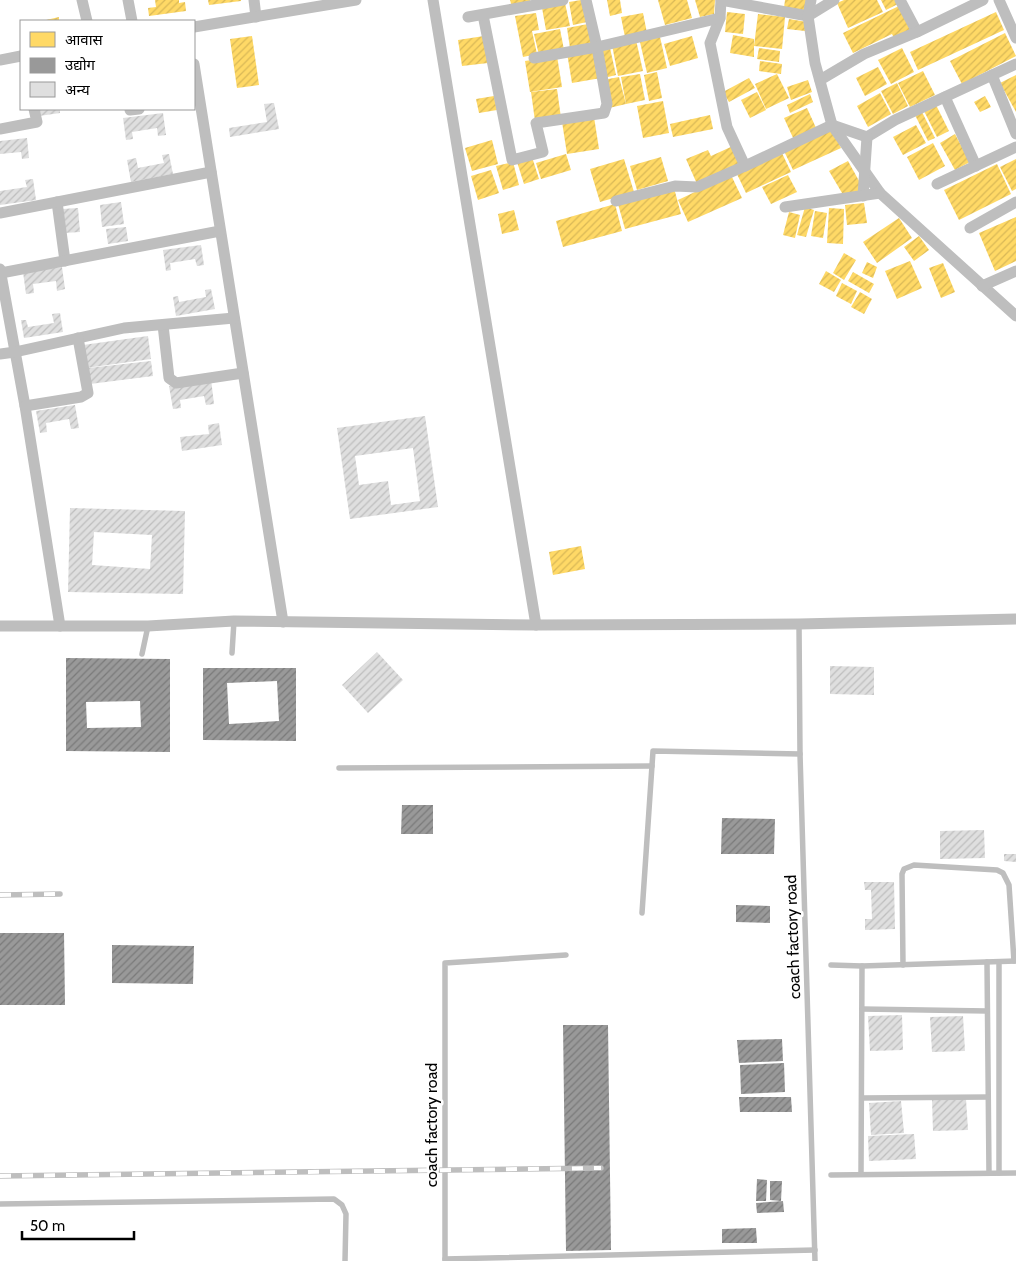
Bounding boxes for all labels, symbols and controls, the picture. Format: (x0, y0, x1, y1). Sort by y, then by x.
legend (20, 20, 195, 110)
text: आवास (65, 31, 104, 49)
text: उद्योग (65, 56, 96, 74)
text: अन्य (65, 81, 90, 99)
street label: coach factory road (781, 874, 804, 999)
street label: coach factory road (422, 1063, 441, 1187)
scale bar (22, 1208, 135, 1240)
text: 50 m (30, 1217, 65, 1235)

